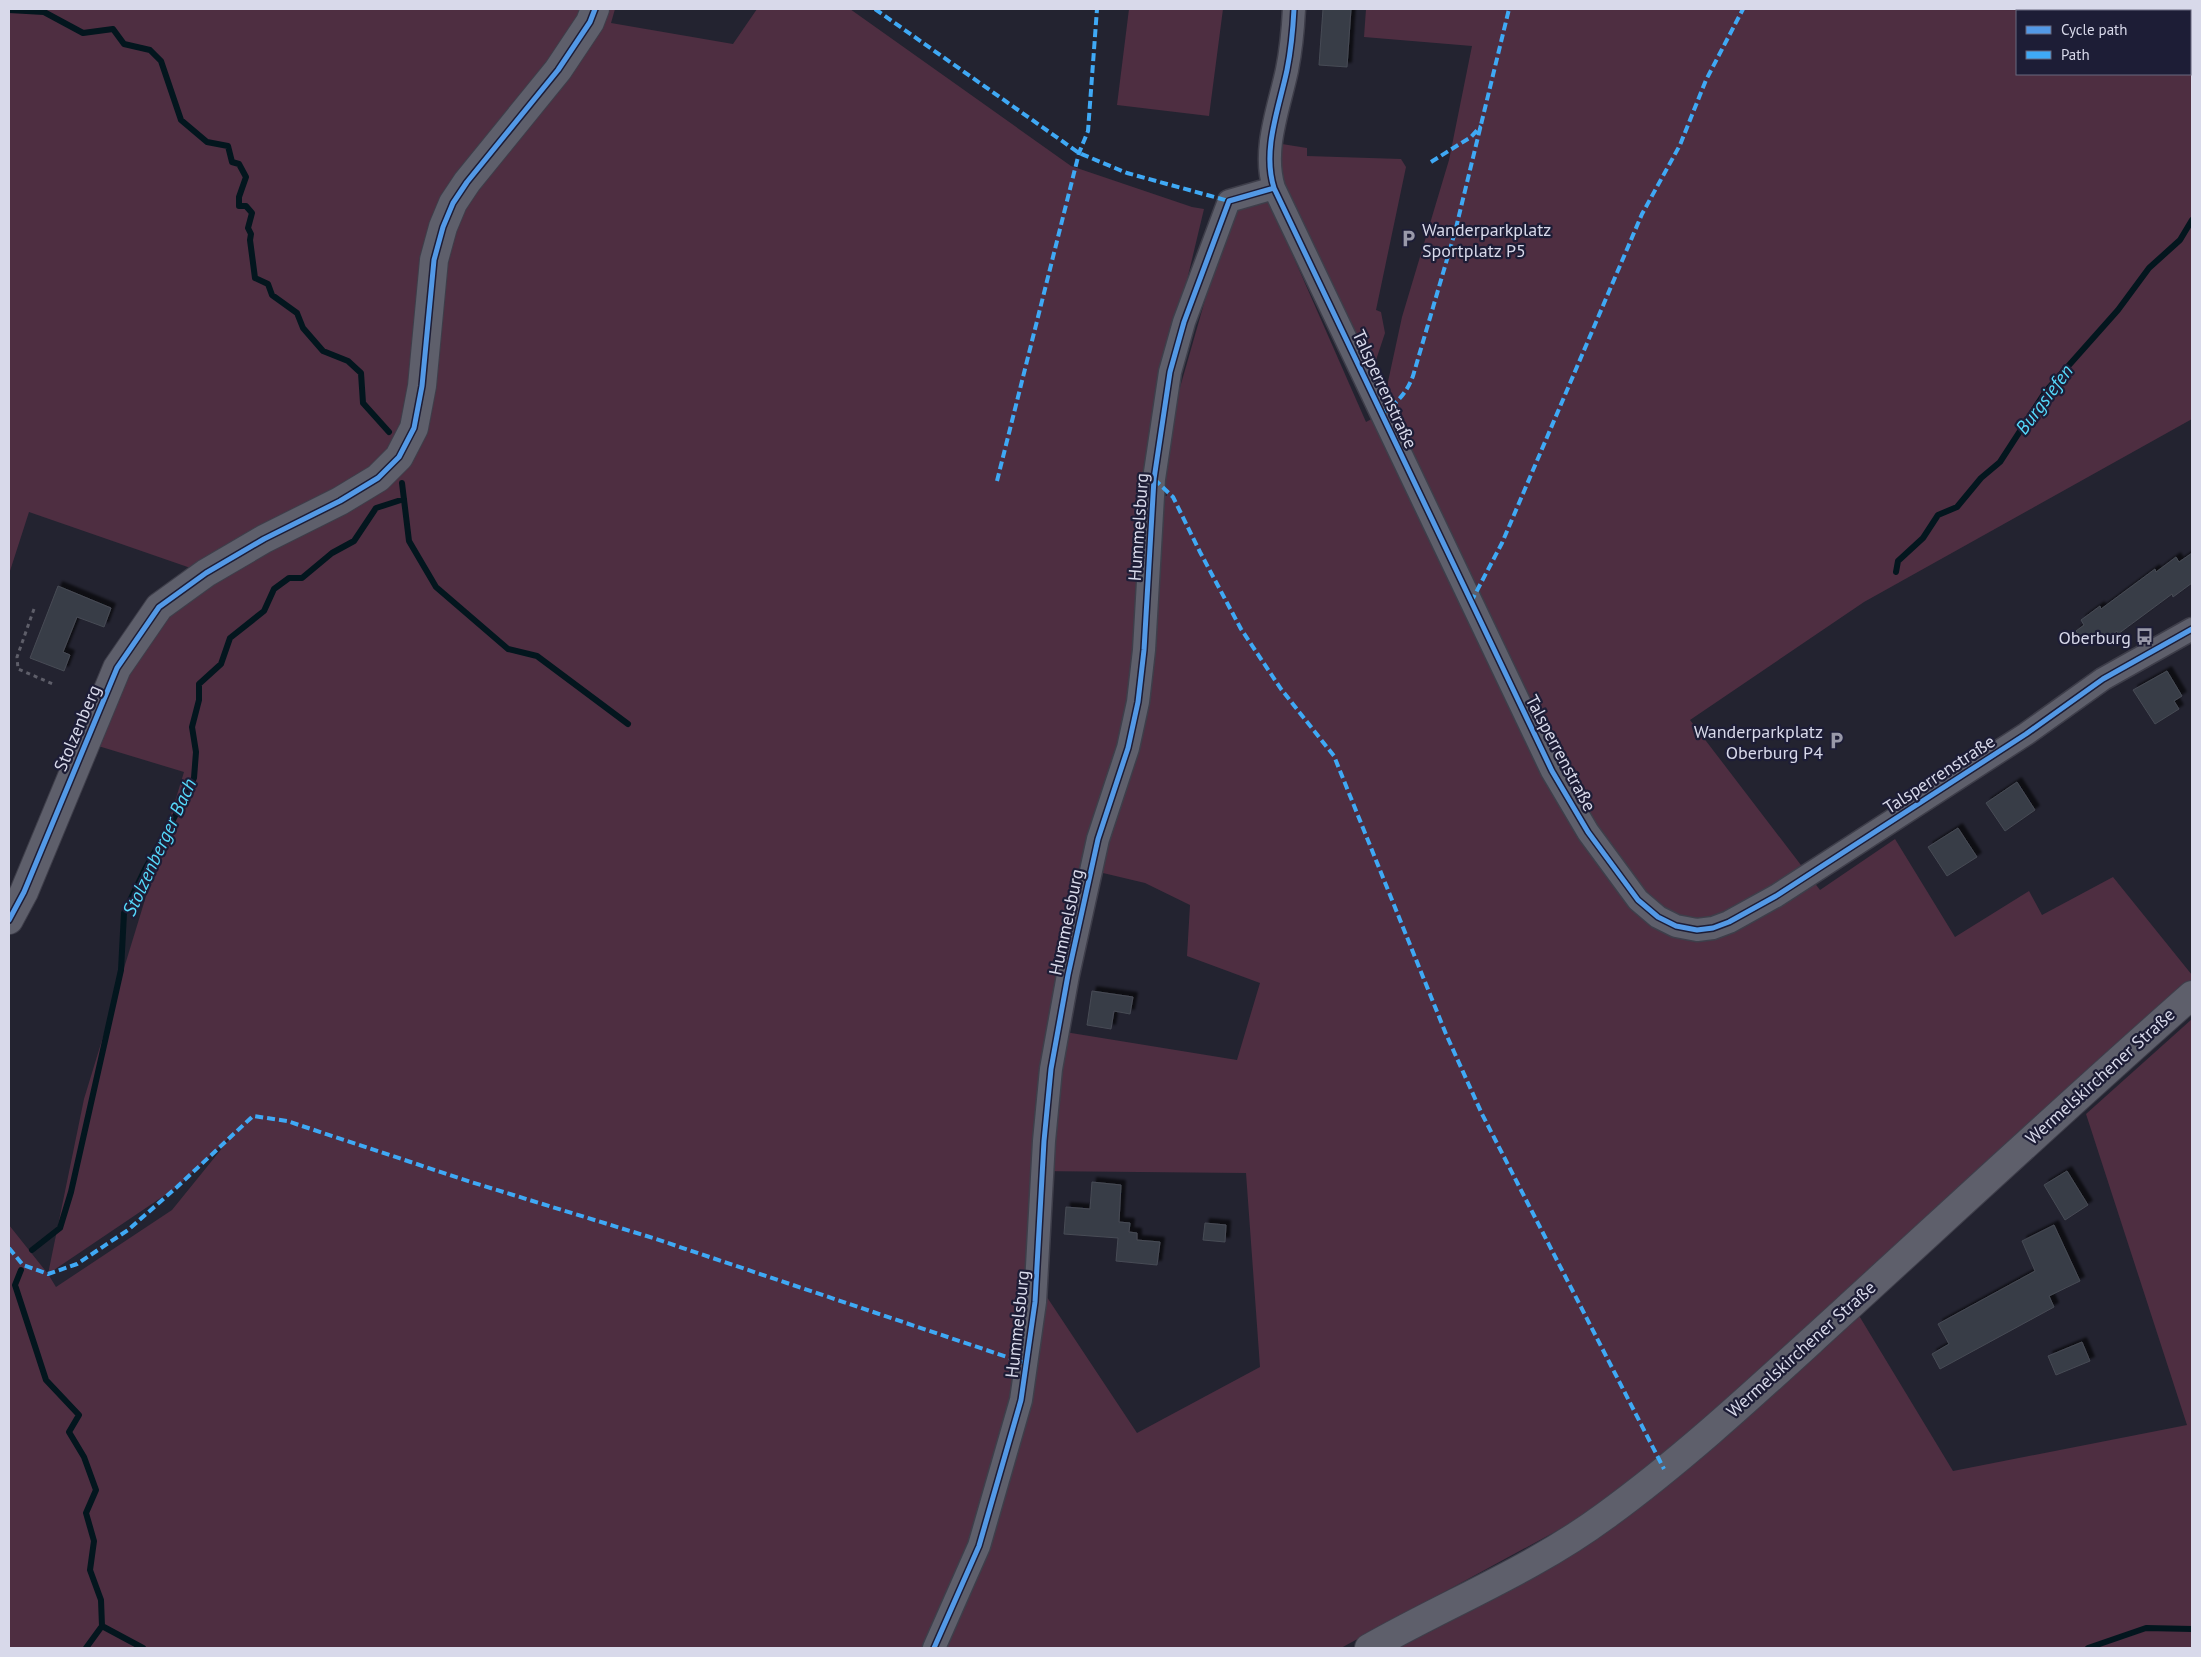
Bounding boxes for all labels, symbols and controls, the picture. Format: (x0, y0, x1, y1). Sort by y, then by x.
legend (2016, 10, 2191, 75)
text: Cycle path (2061, 20, 2127, 39)
text: Path (2061, 45, 2090, 64)
place label: Wanderparkplatz Sportplatz P5 (1422, 218, 1551, 262)
parking icon: Wanderparkplatz Sportplatz P5 (1398, 229, 1418, 249)
street label: Talsperrenstraße (1347, 326, 1423, 452)
water label: Burgsiefen (2010, 359, 2078, 439)
street label: Hummelsburg (1123, 472, 1153, 582)
place label: Oberburg (2058, 626, 2131, 649)
bus stop icon: Oberburg (2135, 627, 2155, 647)
street label: Stolzenberg (48, 681, 106, 775)
street label: Talsperrenstraße (1521, 691, 1601, 815)
place label: Wanderparkplatz Oberburg P4 (1694, 720, 1823, 764)
street label: Talsperrenstraße (1879, 729, 1999, 819)
parking icon: Wanderparkplatz Oberburg P4 (1827, 731, 1847, 751)
water label: Stolzenberger Bach (117, 774, 201, 920)
street label: Hummelsburg (1044, 867, 1088, 977)
street label: Wermelskirchener Straße (2021, 1003, 2179, 1149)
street label: Hummelsburg (1000, 1269, 1034, 1379)
street label: Wermelskirchener Straße (1722, 1276, 1880, 1422)

